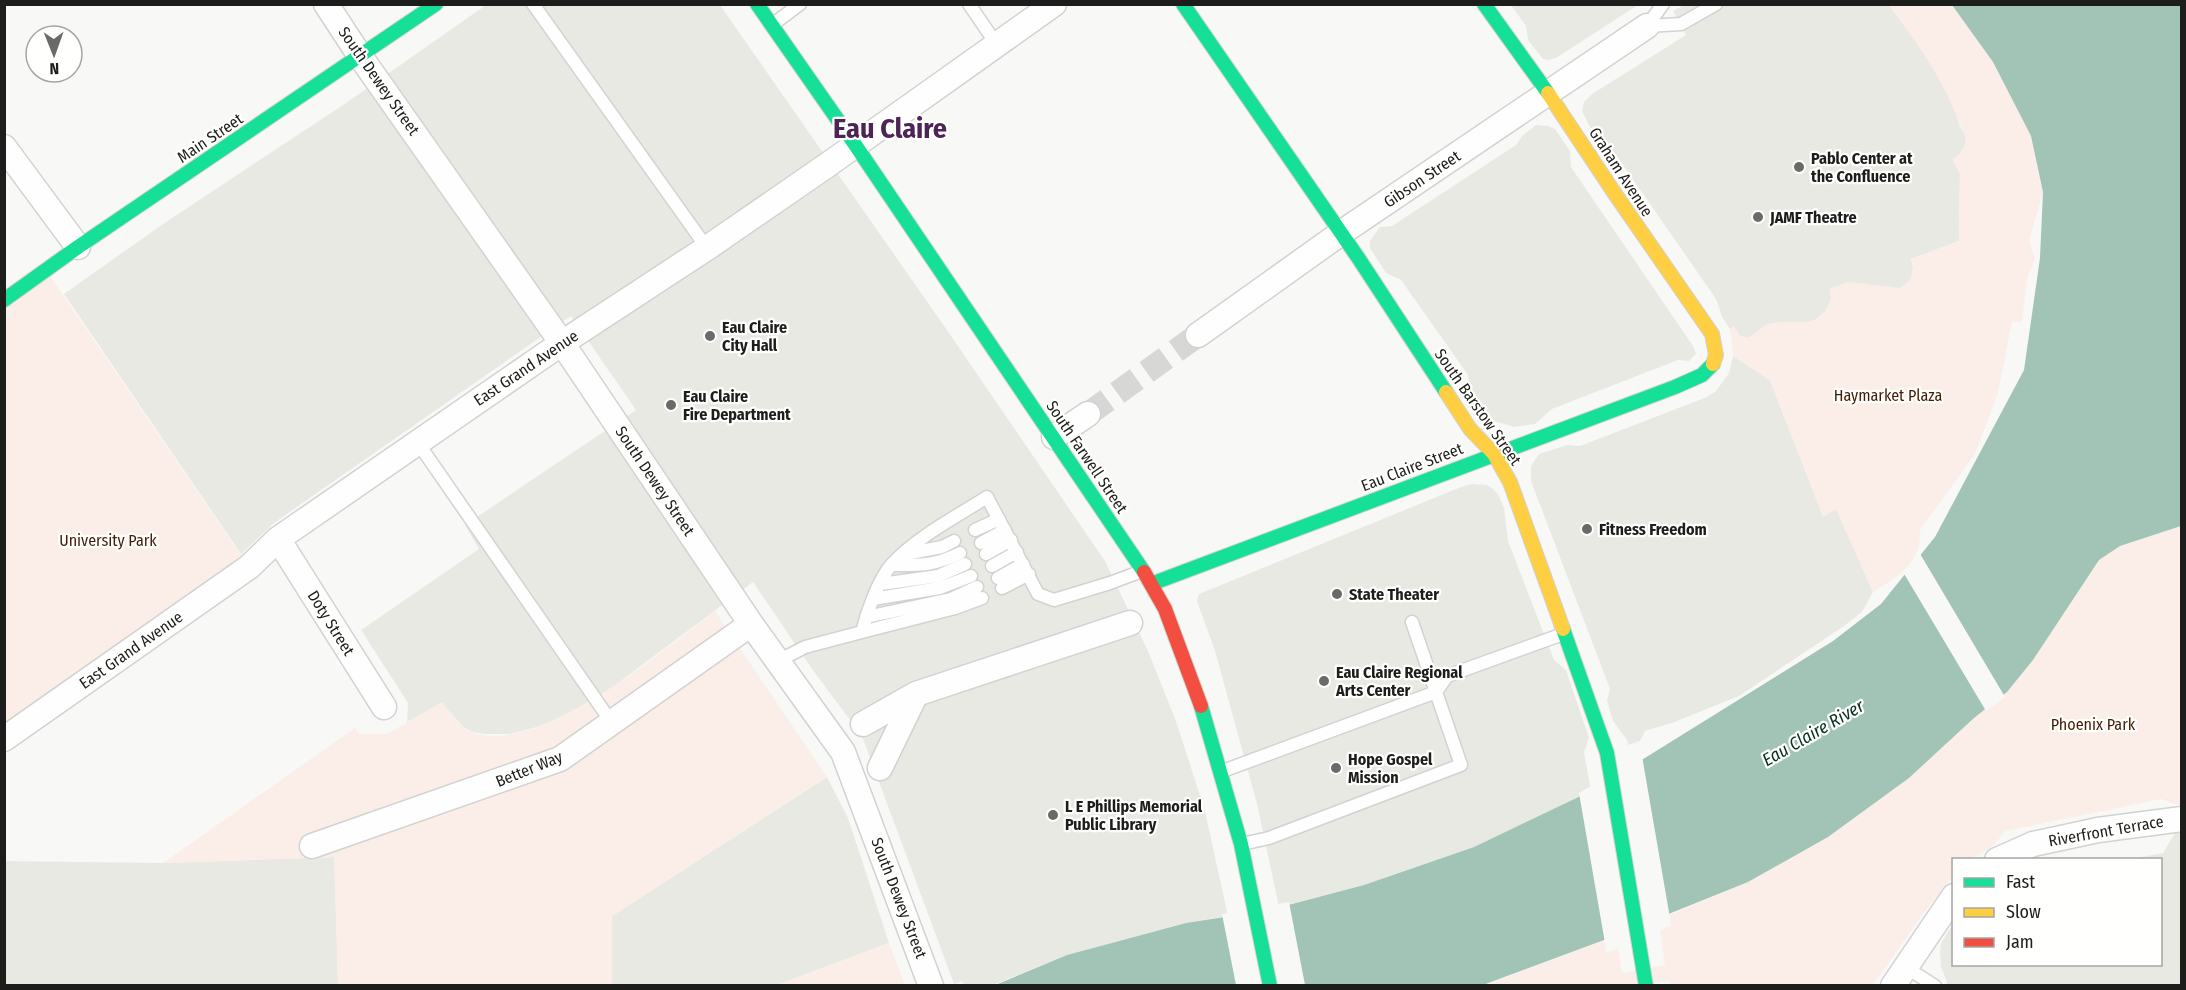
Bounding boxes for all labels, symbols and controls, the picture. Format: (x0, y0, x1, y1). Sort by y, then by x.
street label: South Dewey Street (335, 23, 424, 139)
north arrow (24, 24, 84, 84)
text: N (49, 59, 59, 78)
street label: Main Street (174, 109, 247, 167)
district label: Eau Claire (833, 112, 947, 145)
street label: Graham Avenue (1585, 124, 1657, 220)
street label: Gibson Street (1380, 146, 1465, 212)
place label: Pablo Center at the Confluence (1811, 149, 1913, 186)
marker: Pablo Center at the Confluence (1792, 160, 1806, 174)
place label: JAMF Theatre (1769, 208, 1857, 227)
marker: JAMF Theatre (1751, 210, 1765, 224)
place label: Eau Claire City Hall (722, 318, 787, 355)
street label: East Grand Avenue (470, 326, 582, 410)
marker: Eau Claire City Hall (703, 329, 717, 343)
street label: South Barstow Street (1431, 345, 1526, 470)
park label: Haymarket Plaza (1834, 386, 1942, 405)
place label: Eau Claire Fire Department (683, 387, 791, 424)
street label: South Farwell Street (1042, 397, 1132, 517)
marker: Eau Claire Fire Department (664, 398, 678, 412)
street label: South Dewey Street (611, 423, 699, 540)
street label: Eau Claire Street (1358, 439, 1466, 495)
place label: Fitness Freedom (1599, 520, 1707, 539)
marker: Fitness Freedom (1580, 522, 1594, 536)
park label: University Park (59, 531, 157, 550)
place label: State Theater (1349, 585, 1439, 604)
street label: Doty Street (304, 587, 359, 660)
marker: State Theater (1330, 587, 1344, 601)
street label: East Grand Avenue (76, 607, 186, 693)
place label: Eau Claire Regional Arts Center (1335, 663, 1463, 700)
marker: Eau Claire Regional Arts Center (1317, 674, 1331, 688)
water label: Eau Claire River (1758, 695, 1868, 771)
park label: Phoenix Park (2051, 715, 2136, 734)
street label: Better Way (493, 747, 566, 791)
place label: Hope Gospel Mission (1348, 750, 1433, 787)
marker: Hope Gospel Mission (1329, 761, 1343, 775)
place label: L E Phillips Memorial Public Library (1065, 797, 1203, 834)
marker: L E Phillips Memorial Public Library (1046, 808, 1060, 822)
street label: Riverfront Terrace (2047, 812, 2165, 850)
street label: South Dewey Street (867, 835, 931, 962)
legend (1952, 858, 2162, 966)
text: Fast (2006, 871, 2035, 893)
text: Slow (2006, 901, 2041, 923)
text: Jam (2006, 931, 2034, 953)

